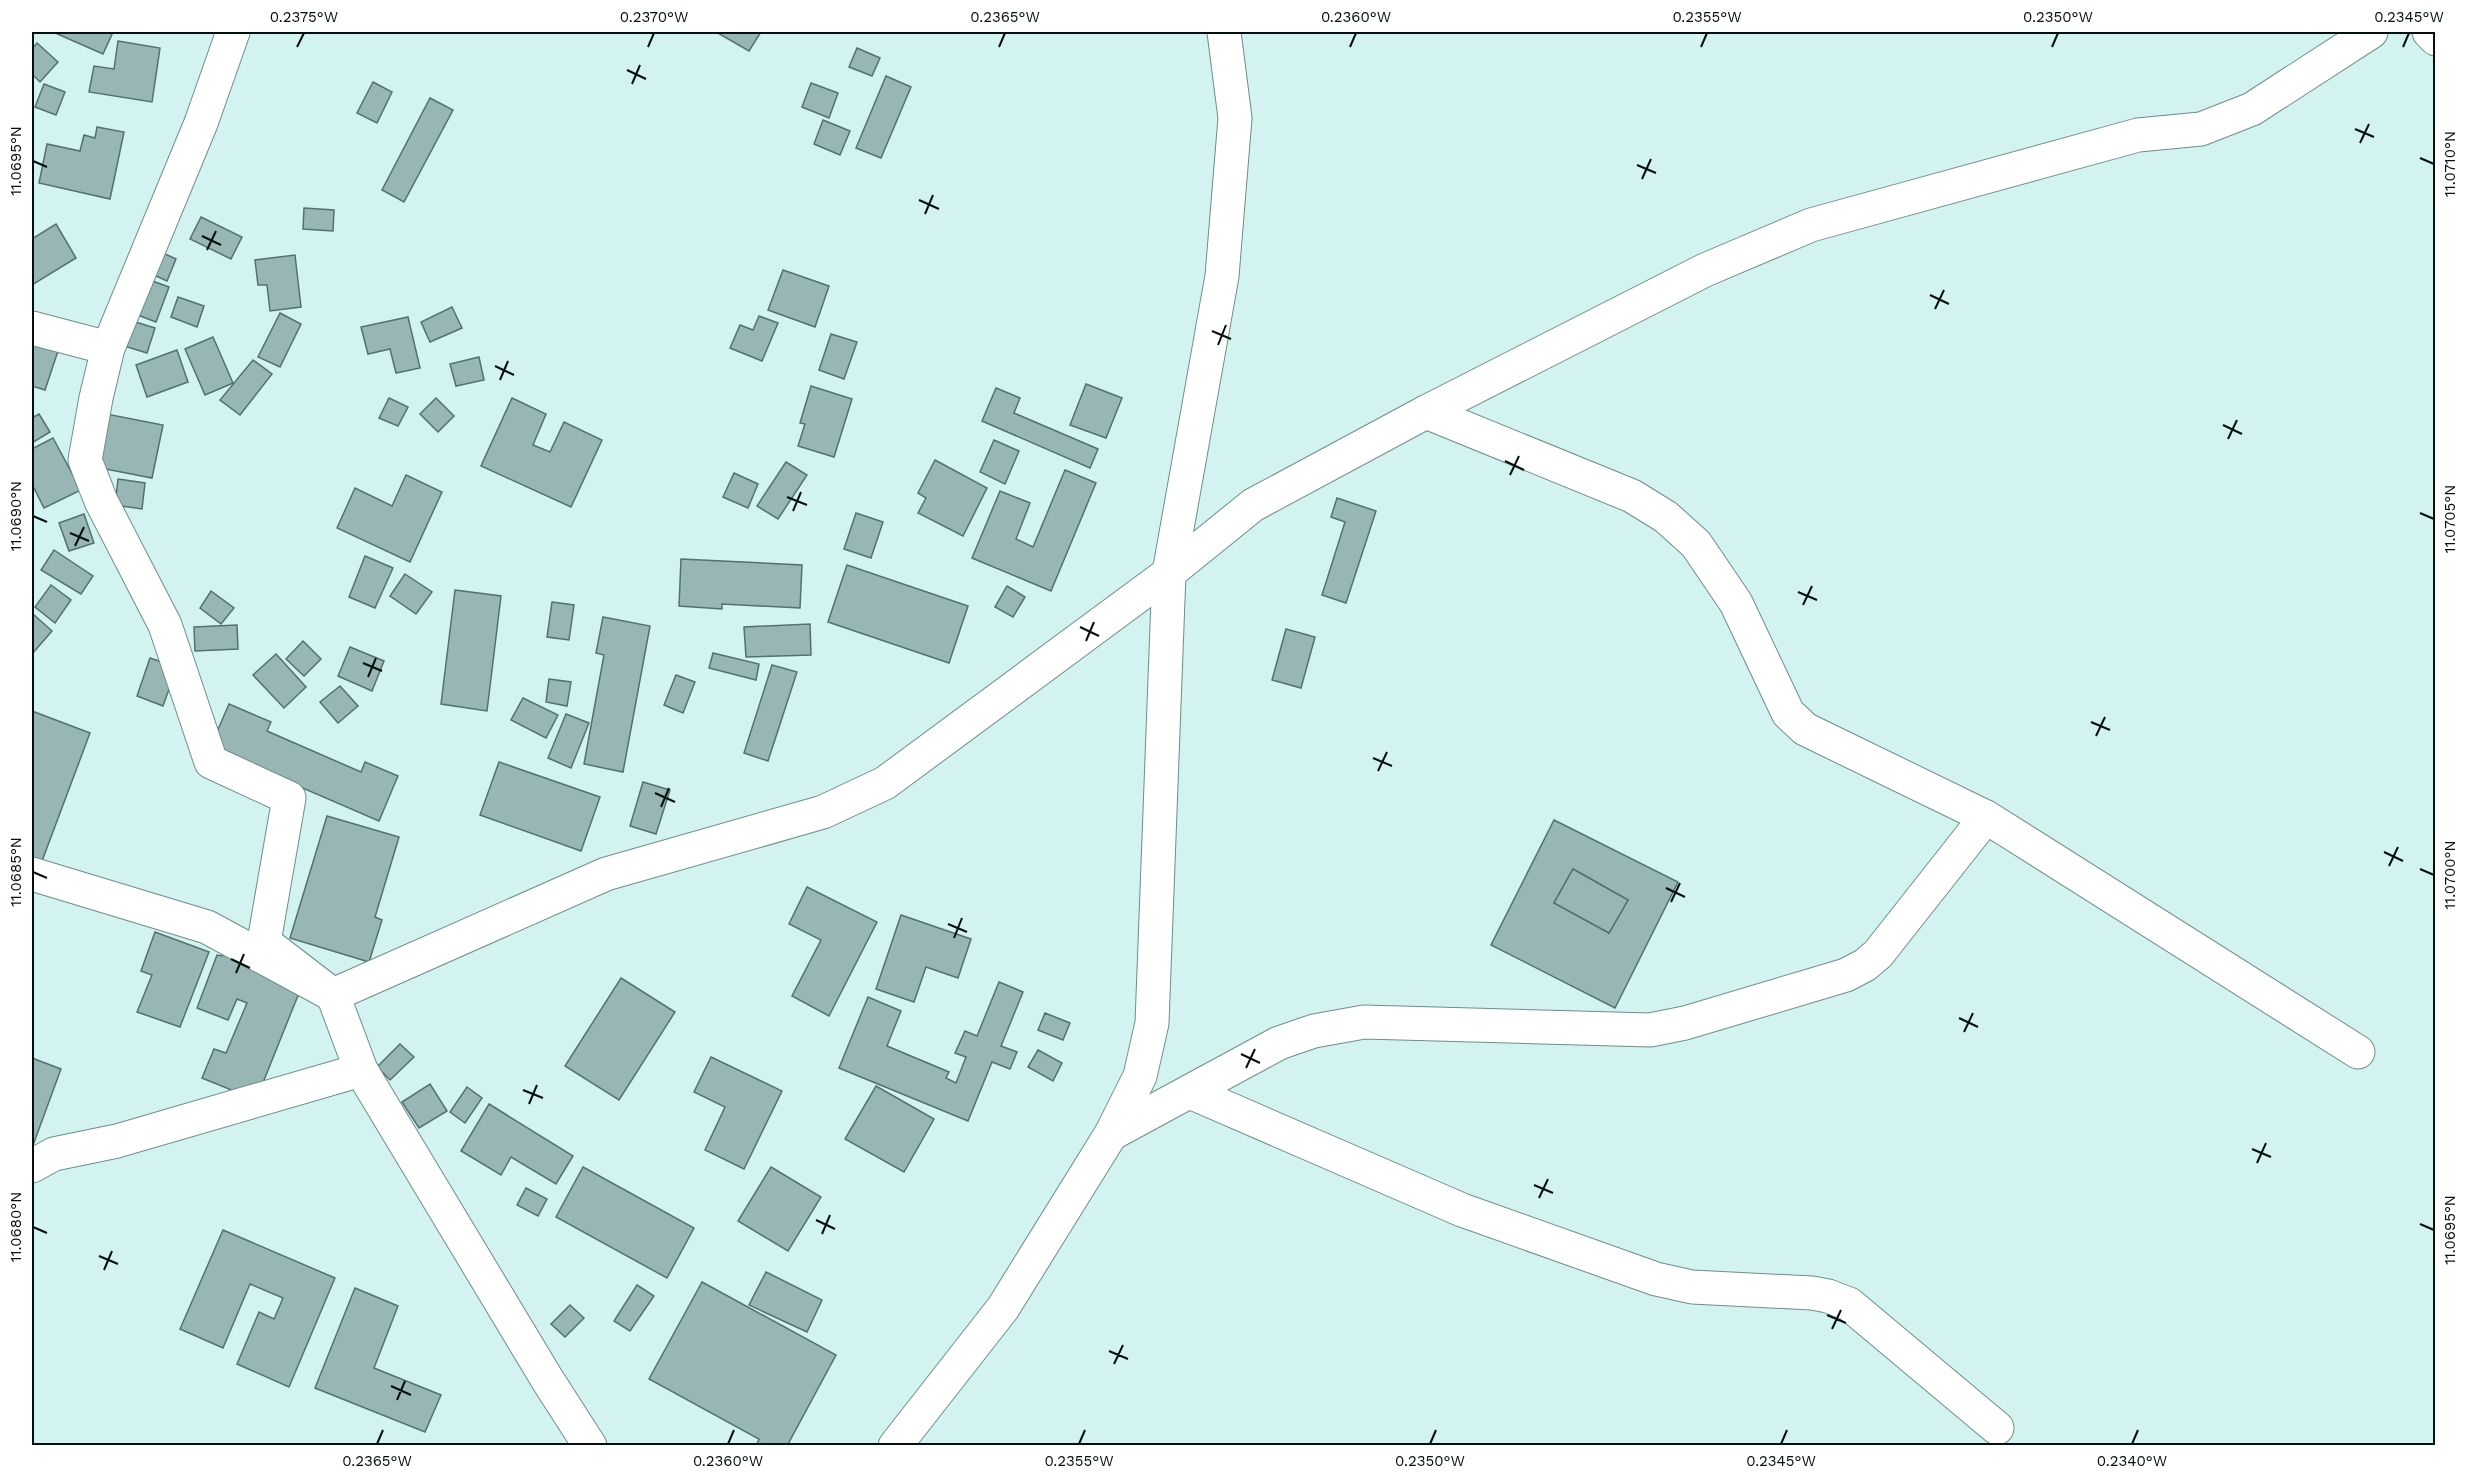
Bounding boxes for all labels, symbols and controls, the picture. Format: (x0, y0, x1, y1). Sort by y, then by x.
text: 0.2375°W (270, 8, 338, 26)
text: 0.2370°W (620, 8, 688, 26)
text: 0.2365°W (970, 8, 1040, 26)
text: 0.2360°W (1321, 8, 1391, 26)
text: 0.2355°W (1672, 8, 1742, 26)
text: 0.2350°W (2023, 8, 2093, 26)
text: 0.2345°W (2374, 8, 2444, 26)
text: 11.0695°N (7, 126, 25, 196)
text: 11.0710°N (2441, 131, 2459, 197)
text: 11.0690°N (7, 481, 25, 551)
text: 11.0705°N (2441, 485, 2459, 553)
text: 11.0685°N (7, 837, 25, 907)
text: 11.0700°N (2441, 840, 2459, 910)
text: 11.0680°N (7, 1192, 25, 1262)
text: 11.0695°N (2441, 1195, 2459, 1265)
text: 0.2365°W (342, 1452, 412, 1470)
text: 0.2360°W (693, 1452, 763, 1470)
text: 0.2355°W (1044, 1452, 1114, 1470)
text: 0.2350°W (1395, 1452, 1465, 1470)
text: 0.2345°W (1746, 1452, 1816, 1470)
text: 0.2340°W (2097, 1452, 2167, 1470)

